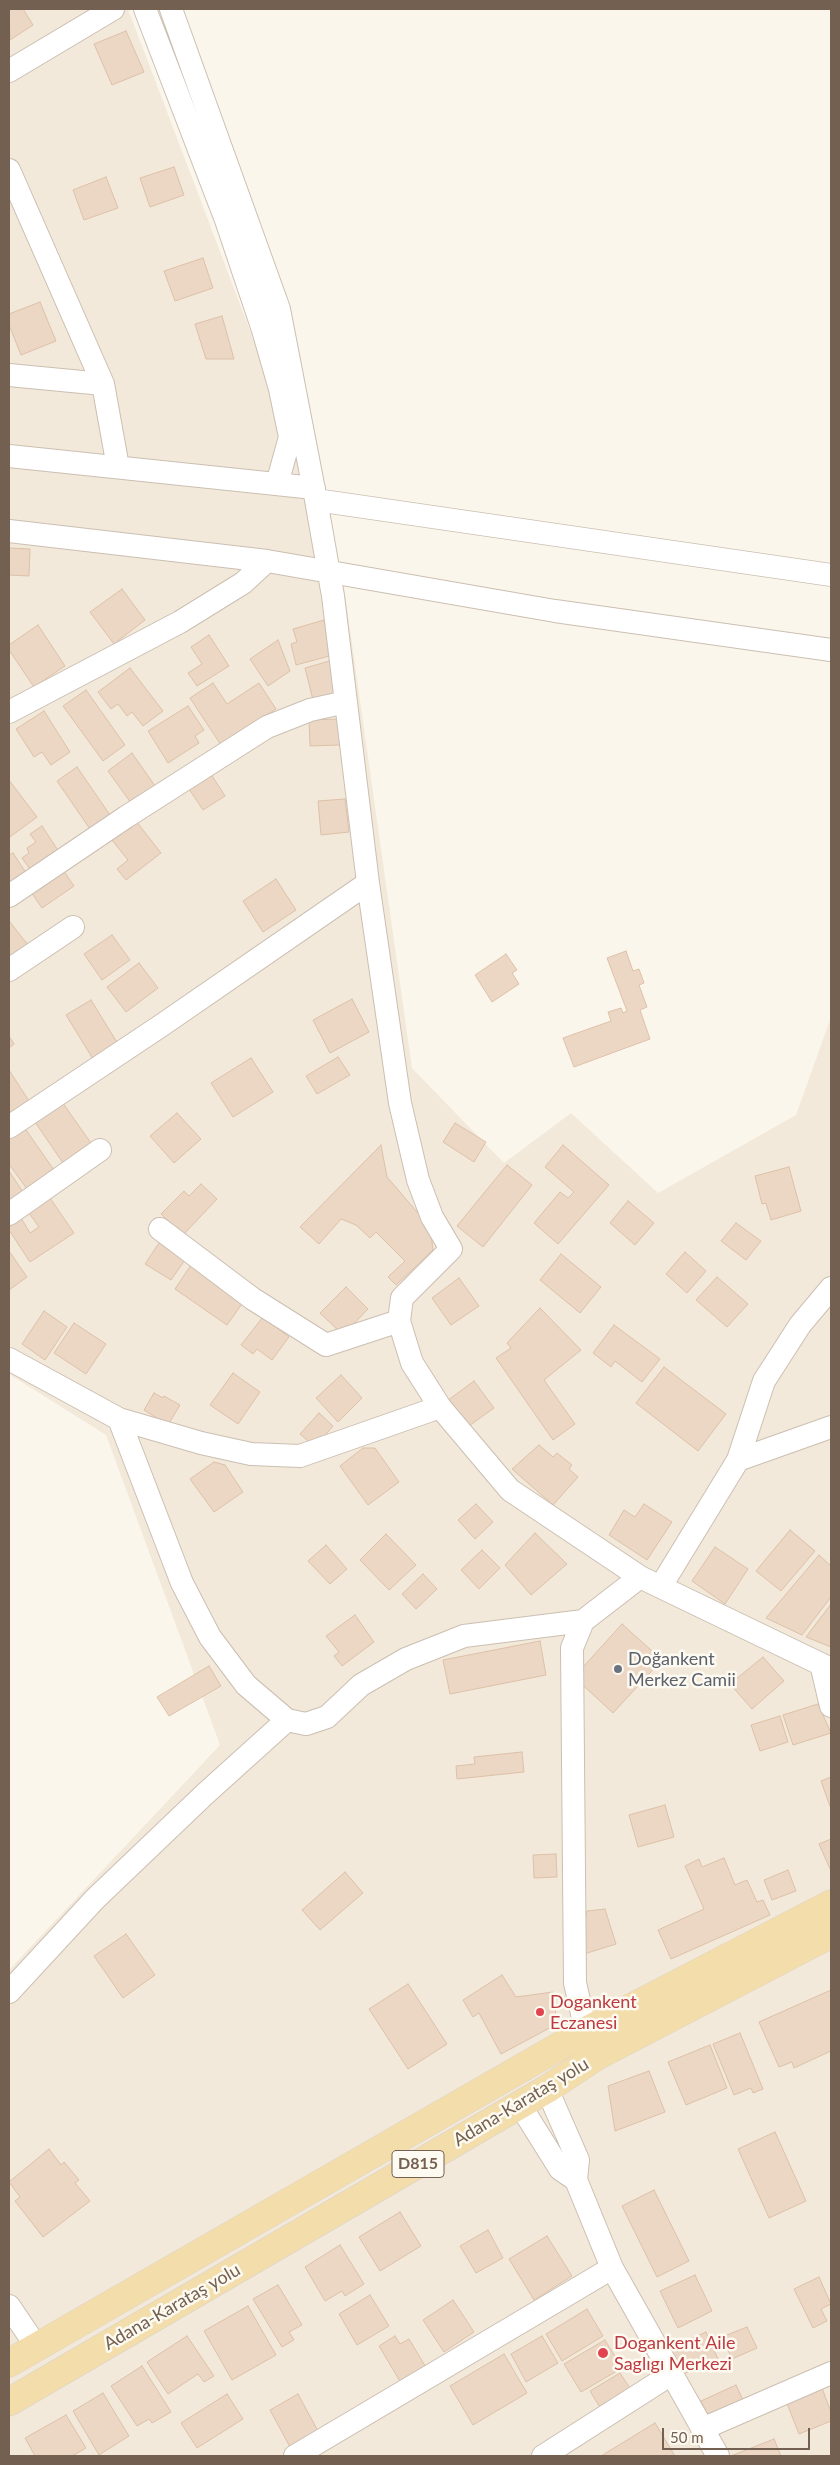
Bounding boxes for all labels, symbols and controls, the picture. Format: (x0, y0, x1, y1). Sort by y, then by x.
place label: Doğankent Merkez Camii (628, 1648, 736, 1690)
marker: Doğankent Merkez Camii (612, 1663, 624, 1675)
place label: Dogankent Eczanesi (550, 1991, 637, 2034)
marker: Dogankent Eczanesi (534, 2006, 546, 2018)
street label: Adana-Karataş yolu (449, 2053, 593, 2151)
road number: D815 (392, 2150, 444, 2178)
street label: Adana-Karataş yolu (100, 2259, 244, 2355)
place label: Dogankent Aile Saglıgı Merkezi (614, 2332, 735, 2374)
marker: Dogankent Aile Saglıgı Merkezi (596, 2346, 610, 2360)
scale bar (665, 2418, 812, 2450)
text: 50 m (670, 2428, 704, 2446)

